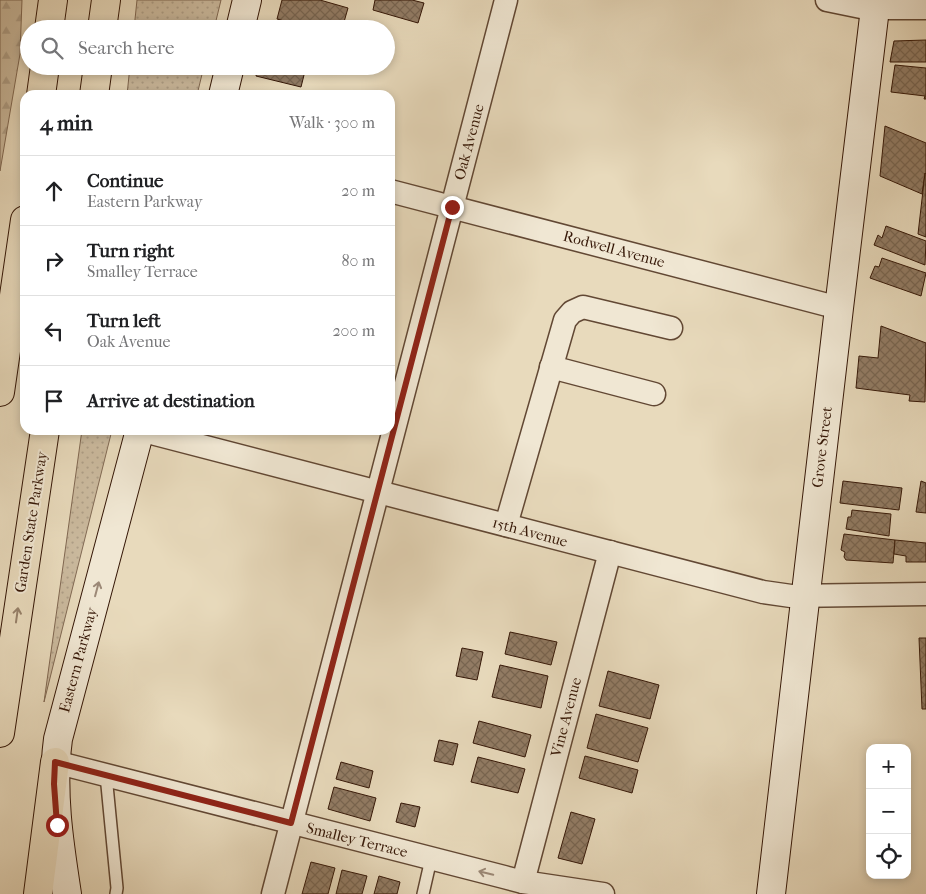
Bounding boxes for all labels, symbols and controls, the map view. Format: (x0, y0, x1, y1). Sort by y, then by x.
search box (20, 20, 395, 75)
icon: search (38, 34, 66, 62)
text: Search here (78, 37, 174, 59)
street label: Oak Avenue (450, 101, 488, 182)
text: 4 min (40, 111, 93, 135)
text: Walk · 300 m (289, 113, 375, 132)
text: Continue (87, 170, 163, 192)
icon: ahead (40, 177, 68, 205)
text: 20 m (341, 181, 375, 200)
text: Eastern Parkway (87, 192, 202, 211)
route end (441, 196, 464, 219)
street label: Rodwell Avenue (561, 227, 667, 271)
text: Turn right (87, 240, 174, 262)
icon: right (40, 247, 68, 275)
text: 80 m (341, 251, 375, 270)
text: Smalley Terrace (87, 262, 198, 281)
text: Turn left (87, 310, 161, 332)
icon: left (40, 317, 68, 345)
text: 200 m (332, 321, 375, 340)
text: Oak Avenue (87, 332, 170, 351)
icon: arrive (40, 387, 68, 415)
text: Arrive at destination (87, 390, 255, 412)
street label: Grove Street (808, 405, 836, 489)
street label: Garden State Parkway (11, 449, 51, 594)
street label: 15th Avenue (490, 513, 570, 551)
one-way arrow (93, 581, 102, 597)
street label: Eastern Parkway (55, 604, 101, 715)
one-way arrow (13, 608, 23, 624)
street label: Vine Avenue (546, 675, 585, 760)
map controls (866, 744, 911, 879)
button: + (866, 744, 911, 789)
button: − (866, 789, 911, 834)
route start (46, 814, 69, 837)
street label: Smalley Terrace (304, 819, 410, 861)
button: locate (866, 834, 911, 879)
one-way arrow (478, 868, 494, 877)

